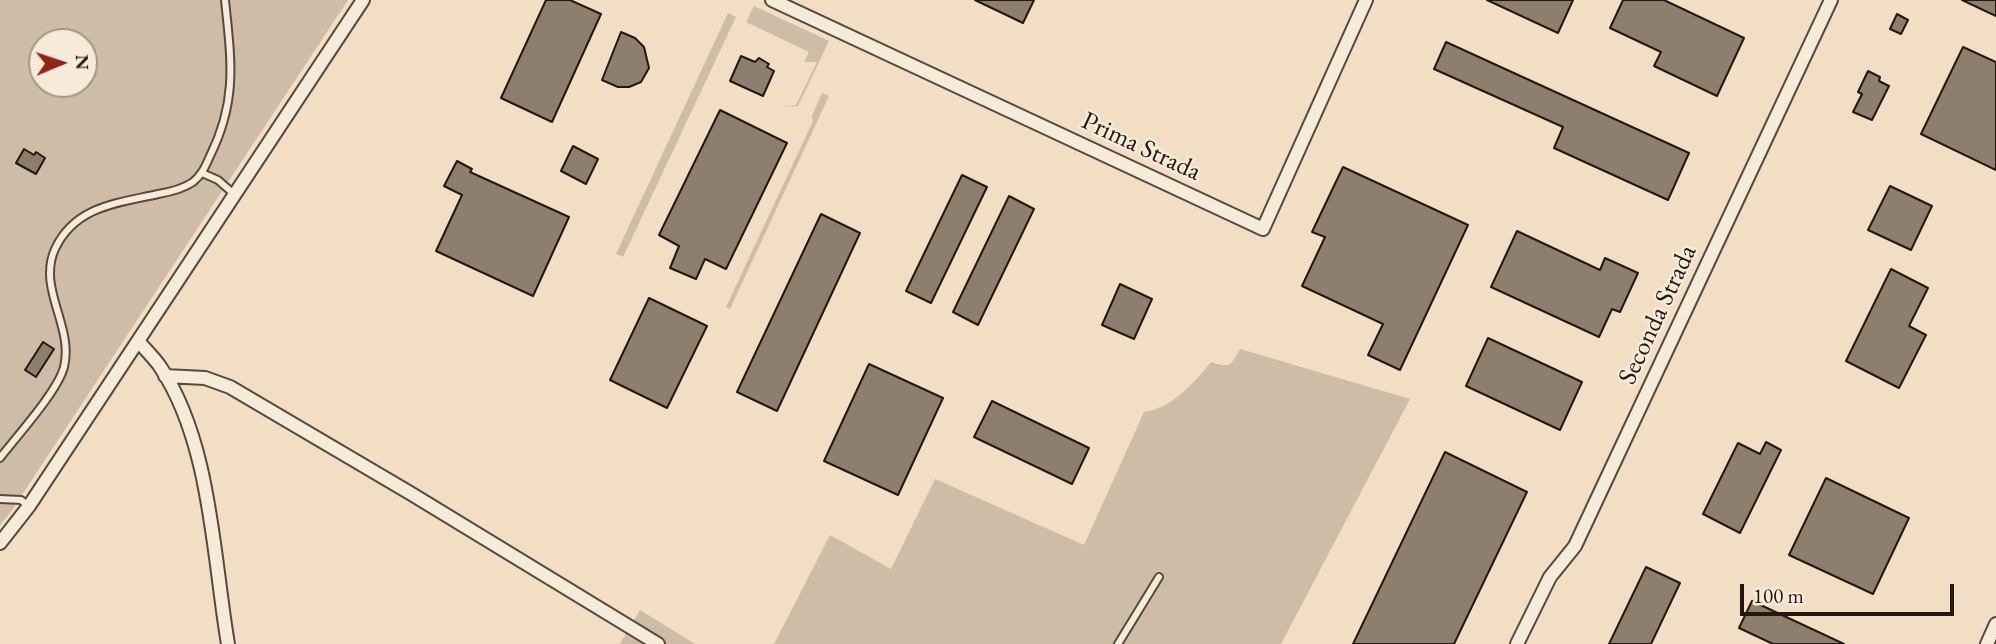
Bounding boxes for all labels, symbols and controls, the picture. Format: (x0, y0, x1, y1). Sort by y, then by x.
north arrow (28, 28, 98, 98)
text: N (70, 54, 95, 70)
street label: Prima Strada (1076, 106, 1206, 188)
street label: Seconda Strada (1612, 240, 1704, 390)
scale bar (1744, 570, 1958, 614)
text: 100 m (1753, 582, 1804, 609)

